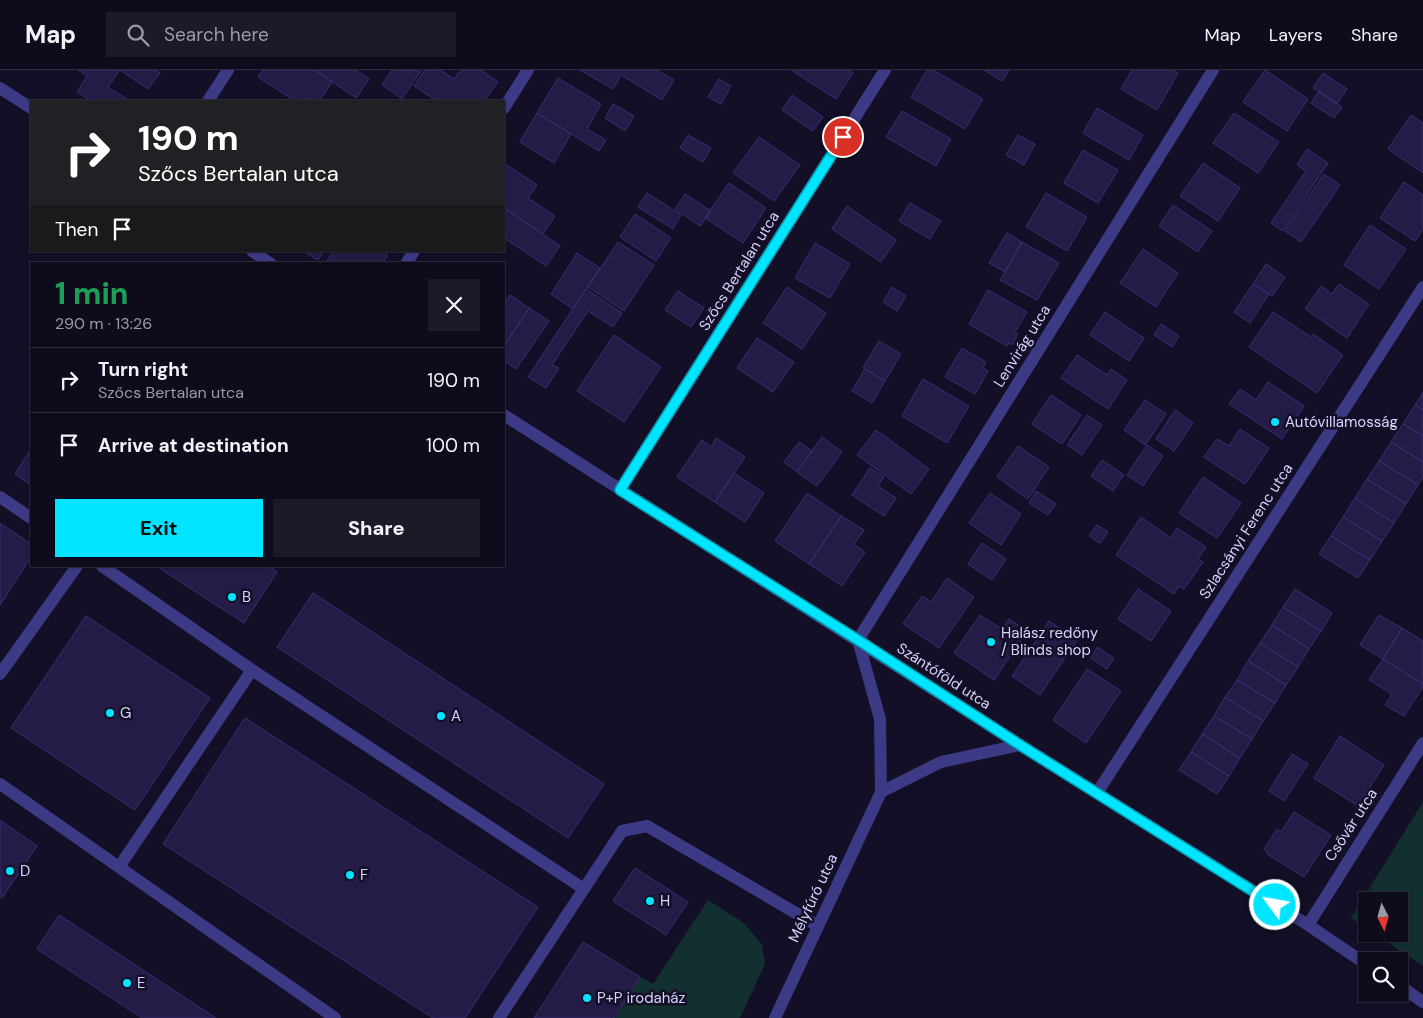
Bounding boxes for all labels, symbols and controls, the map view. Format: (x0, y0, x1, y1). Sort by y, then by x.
search box (106, 12, 456, 57)
text: Map (25, 19, 76, 50)
icon: search (124, 21, 152, 49)
text: Search here (164, 22, 269, 47)
text: Map (1205, 23, 1241, 47)
text: Layers (1269, 23, 1323, 47)
text: Share (1351, 23, 1398, 47)
text: 190 m (138, 115, 239, 161)
pin (822, 116, 864, 158)
icon: right (55, 120, 120, 185)
icon: arrive (829, 123, 857, 151)
text: Szőcs Bertalan utca (138, 159, 339, 188)
street label: Szőcs Bertalan utca (694, 208, 784, 334)
icon: arrive (108, 215, 136, 243)
text: Then (55, 217, 98, 242)
text: 1 min (55, 274, 128, 313)
button: close (428, 279, 480, 331)
street label: Lenvirág utca (989, 301, 1055, 391)
text: 290 m · 13:26 (55, 313, 152, 334)
text: Turn right (98, 357, 188, 382)
icon: right (55, 366, 83, 394)
text: 190 m (427, 368, 480, 393)
text: Szőcs Bertalan utca (98, 382, 244, 403)
place label: Autóvillamosság (1285, 412, 1398, 432)
marker: Autóvillamosság (1269, 416, 1281, 428)
icon: arrive (55, 431, 83, 459)
text: Arrive at destination (98, 433, 289, 458)
text: 100 m (426, 433, 480, 458)
street label: Szlacsányi Ferenc utca (1195, 459, 1297, 603)
button: Exit (55, 499, 263, 557)
button: Share (273, 499, 480, 557)
place label: B (242, 587, 251, 607)
marker: B (226, 591, 238, 603)
place label: Halász redőny / Blinds shop (1001, 623, 1099, 660)
marker: Halász redőny / Blinds shop (985, 636, 997, 648)
street label: Szántóföld utca (893, 638, 995, 714)
place label: G (120, 703, 131, 723)
place label: A (451, 706, 461, 726)
marker: G (104, 707, 116, 719)
marker: A (435, 710, 447, 722)
street label: Csővár utca (1320, 785, 1382, 865)
street label: Mélyfúró utca (784, 850, 842, 946)
place label: D (20, 861, 30, 881)
marker: D (4, 865, 16, 877)
place label: F (360, 865, 368, 885)
marker: F (344, 869, 356, 881)
position arrow (1248, 878, 1300, 930)
place label: H (660, 891, 670, 911)
north arrow (1358, 892, 1408, 942)
map controls (1358, 892, 1408, 1002)
marker: H (644, 895, 656, 907)
button: search (1358, 952, 1408, 1002)
place label: E (137, 973, 145, 993)
marker: E (121, 977, 133, 989)
place label: P+P irodaház (597, 988, 685, 1008)
marker: P+P irodaház (581, 992, 593, 1004)

